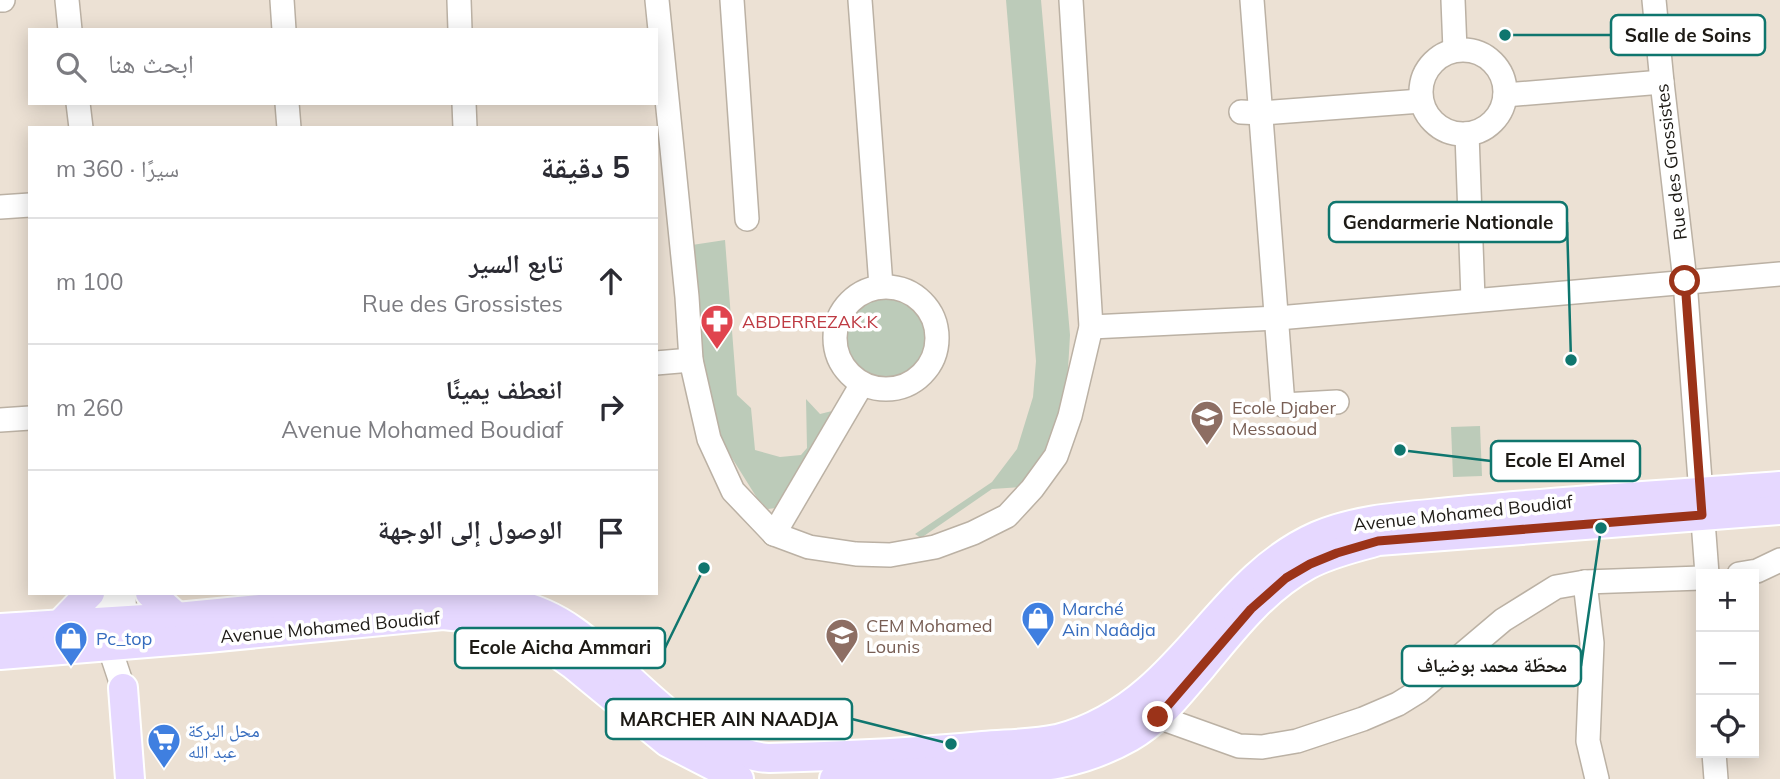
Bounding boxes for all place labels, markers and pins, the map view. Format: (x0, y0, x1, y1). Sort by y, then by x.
callout: Salle de Soins (1611, 15, 1765, 55)
callout: Gendarmerie Nationale (1329, 202, 1567, 242)
pharmacy icon: ABDERREZAK.K (698, 302, 736, 351)
place label: ABDERREZAK.K (742, 310, 879, 333)
place label: Ecole Djaber Messaoud (1232, 396, 1336, 440)
school or university icon: Ecole Djaber Messaoud (1188, 398, 1226, 447)
callout: Ecole El Amel (1491, 441, 1640, 481)
place label: Marché Ain Naâdja (1062, 597, 1156, 641)
shop icon: Marché Ain Naâdja (1019, 599, 1057, 648)
place label: CEM Mohamed Lounis (866, 614, 993, 658)
school or university icon: CEM Mohamed Lounis (823, 616, 861, 665)
shop icon: Pc_top (52, 619, 90, 668)
place label: Pc_top (96, 627, 152, 650)
callout: Ecole Aicha Ammari (455, 628, 665, 668)
callout: محطّة محمد بوضياف (1402, 646, 1581, 686)
callout: MARCHER AIN NAADJA (606, 699, 852, 739)
place label: محل البركة عبد الله (188, 719, 260, 763)
supermarket icon: محل البركة عبد الله (145, 721, 183, 770)

